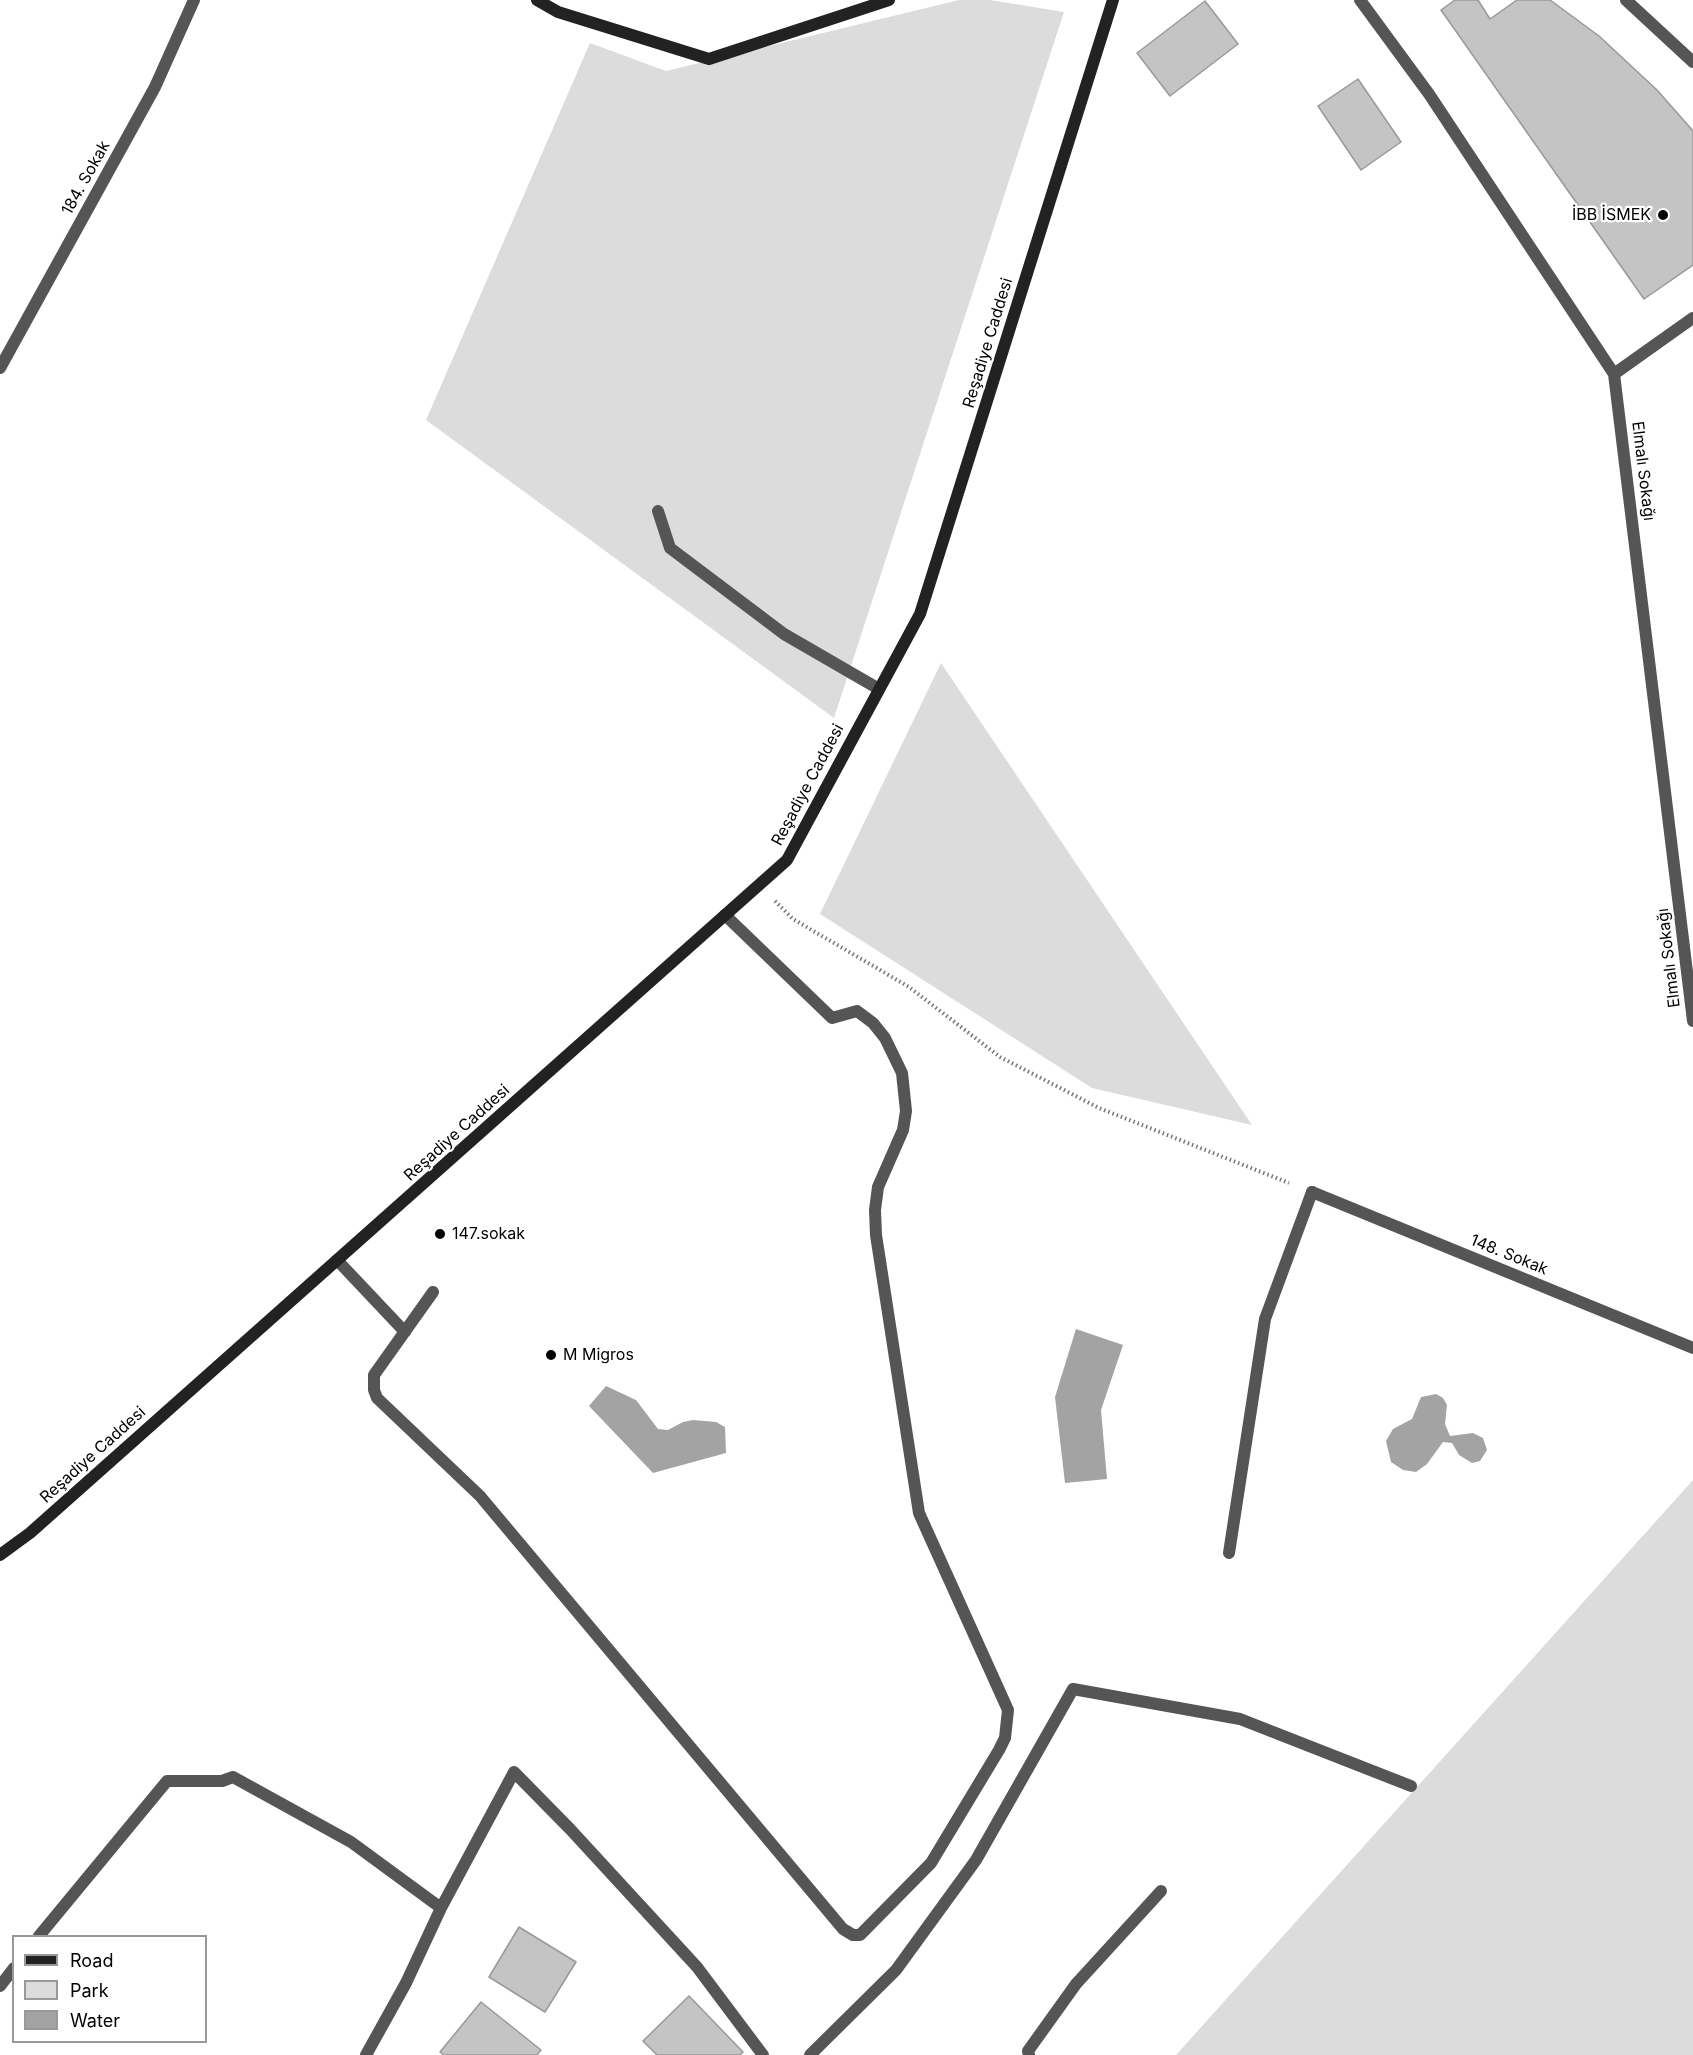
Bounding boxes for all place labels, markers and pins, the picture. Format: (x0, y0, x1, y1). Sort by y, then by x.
place label: İBB İSMEK (1572, 205, 1651, 225)
marker: İBB İSMEK (1656, 208, 1670, 222)
place label: 147.sokak (452, 1224, 525, 1244)
marker: 147.sokak (433, 1227, 447, 1241)
place label: M Migros (563, 1345, 634, 1365)
marker: M Migros (544, 1348, 558, 1362)

